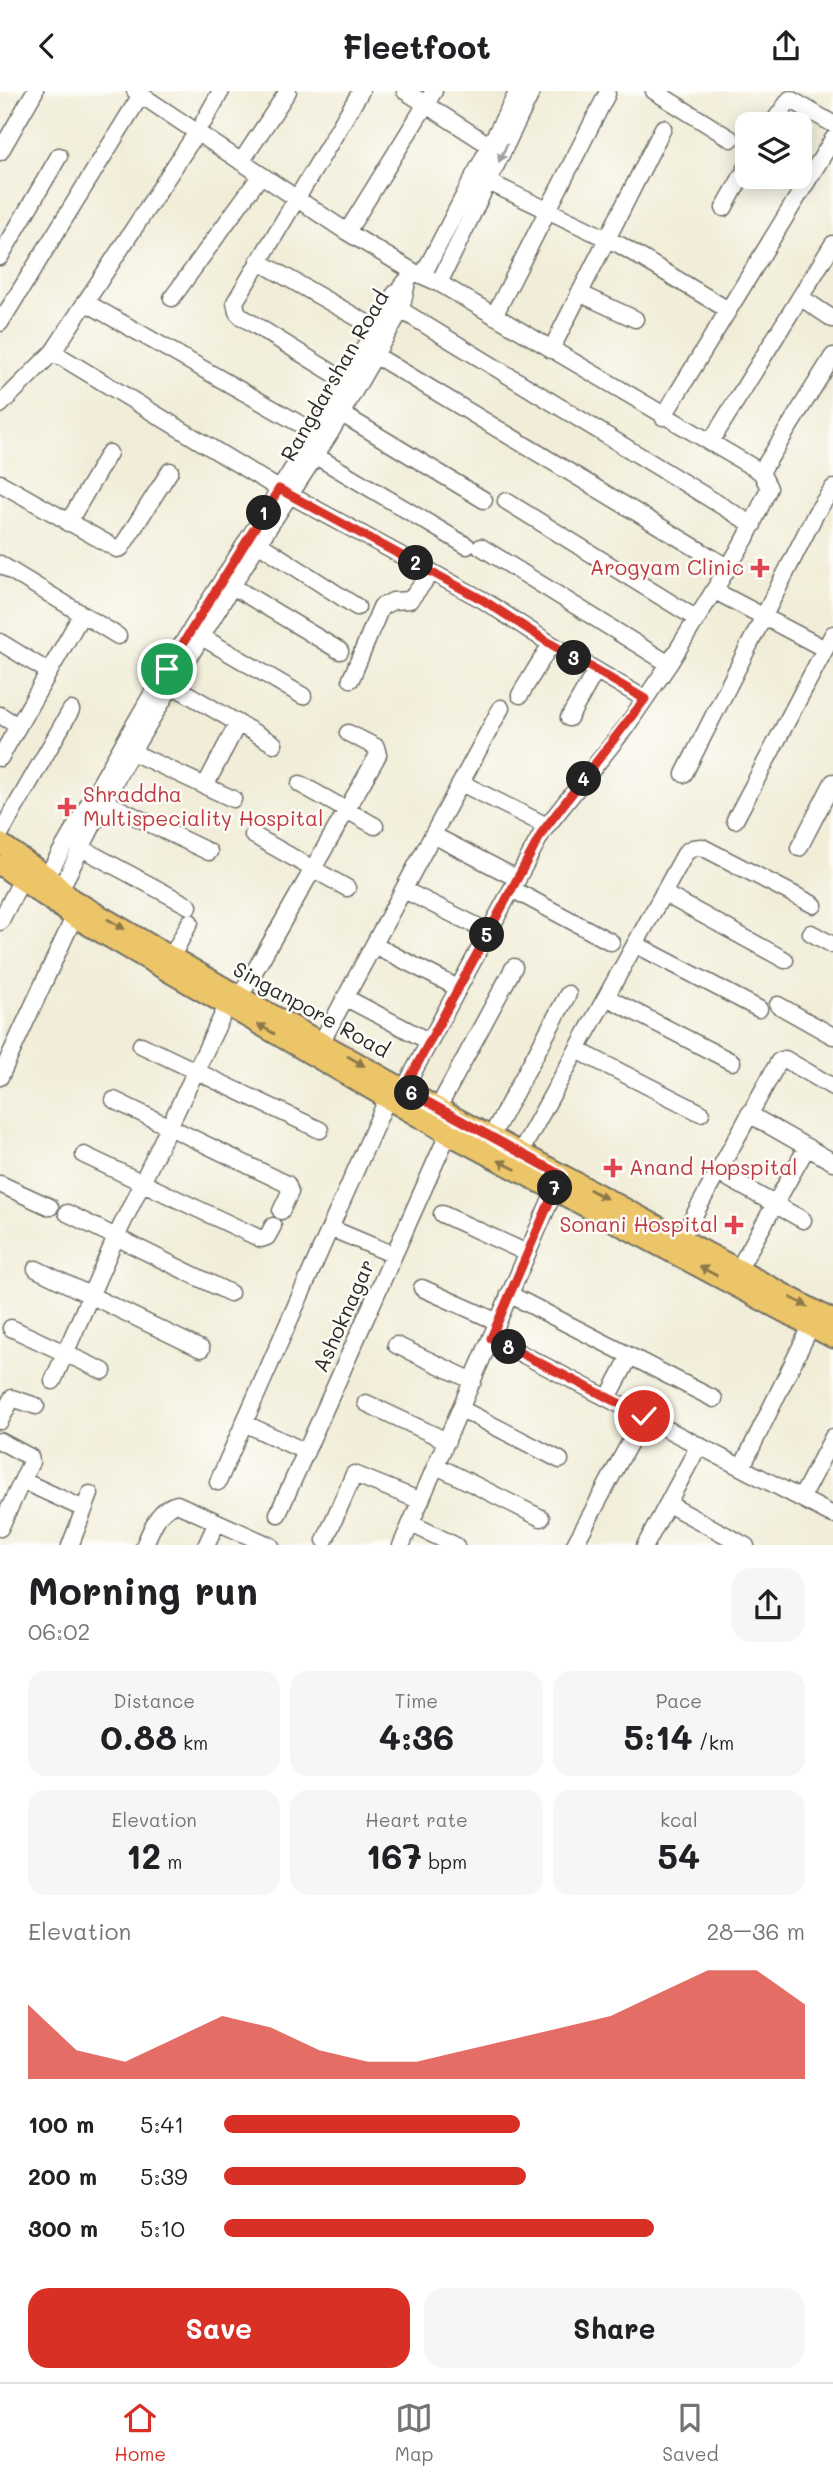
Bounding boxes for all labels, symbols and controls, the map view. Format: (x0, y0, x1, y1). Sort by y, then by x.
text: Fleetfoot (342, 25, 491, 67)
icon: back (28, 27, 66, 65)
icon: share (767, 27, 805, 65)
map controls (735, 112, 812, 189)
button: layers (735, 112, 812, 189)
one-way arrow (497, 143, 509, 163)
street label: Rangdarshan Road (274, 285, 394, 466)
pin: 1 (246, 495, 282, 531)
text: 1 (259, 500, 268, 525)
pin: 2 (398, 545, 434, 581)
text: 2 (410, 550, 421, 575)
place label: Arogyam Clinic (590, 553, 744, 580)
marker: Arogyam Clinic (750, 558, 770, 578)
pin (137, 639, 197, 699)
pin: 3 (556, 641, 592, 675)
text: 3 (568, 645, 579, 670)
icon: arrive (148, 650, 186, 688)
pin: 4 (566, 761, 602, 797)
text: 4 (577, 766, 590, 791)
place label: Shraddha Multispeciality Hospital (83, 780, 323, 831)
marker: Shraddha Multispeciality Hospital (57, 797, 77, 817)
pin: 5 (470, 917, 504, 953)
one-way arrow (106, 918, 125, 930)
text: 5 (481, 922, 492, 947)
street label: Singanpore Road (229, 955, 395, 1063)
one-way arrow (256, 1023, 276, 1035)
one-way arrow (346, 1055, 365, 1067)
pin: 6 (394, 1075, 430, 1111)
text: 6 (406, 1080, 417, 1105)
place label: Anand Hopspital (629, 1153, 797, 1180)
marker: Anand Hopspital (603, 1158, 623, 1178)
one-way arrow (497, 1159, 517, 1171)
pin: 7 (538, 1171, 572, 1205)
text: 7 (549, 1175, 560, 1200)
one-way arrow (588, 1189, 608, 1200)
place label: Sonani Hospital (560, 1210, 718, 1237)
marker: Sonani Hospital (724, 1215, 744, 1235)
street label: Ashoknagar (306, 1255, 380, 1376)
one-way arrow (698, 1265, 718, 1277)
one-way arrow (789, 1295, 809, 1307)
pin: 8 (491, 1329, 526, 1365)
text: 8 (503, 1334, 514, 1359)
pin (614, 1386, 674, 1446)
icon: check (625, 1397, 663, 1435)
text: Morning run (28, 1565, 258, 1615)
button: share (731, 1568, 805, 1642)
text: 06:02 (28, 1616, 90, 1646)
text: Distance (113, 1688, 195, 1713)
text: Time (395, 1688, 438, 1713)
text: Pace (656, 1688, 702, 1713)
text: 0.88 (100, 1713, 177, 1759)
text: 4:36 (379, 1713, 454, 1759)
text: 5:14 (624, 1713, 693, 1759)
text: km (177, 1730, 208, 1755)
text: /km (693, 1730, 734, 1755)
text: Elevation (112, 1807, 197, 1832)
text: Heart rate (365, 1807, 468, 1832)
text: kcal (660, 1807, 698, 1832)
text: 12 (126, 1832, 161, 1878)
text: 167 (366, 1832, 422, 1878)
text: 54 (658, 1832, 700, 1878)
text: m (161, 1849, 182, 1874)
text: bpm (422, 1849, 467, 1874)
text: Elevation (28, 1916, 131, 1946)
text: 28–36 m (706, 1916, 805, 1946)
text: 100 m (28, 2109, 94, 2139)
text: 5:41 (140, 2109, 184, 2139)
text: 200 m (28, 2161, 97, 2191)
text: 5:39 (140, 2161, 188, 2191)
text: 300 m (28, 2213, 98, 2243)
text: 5:10 (140, 2213, 185, 2243)
button: Save (28, 2288, 410, 2368)
button: Share (424, 2288, 805, 2368)
tab: Home (114, 2399, 166, 2466)
tab: Map (395, 2399, 434, 2466)
tab: Saved (662, 2399, 719, 2466)

